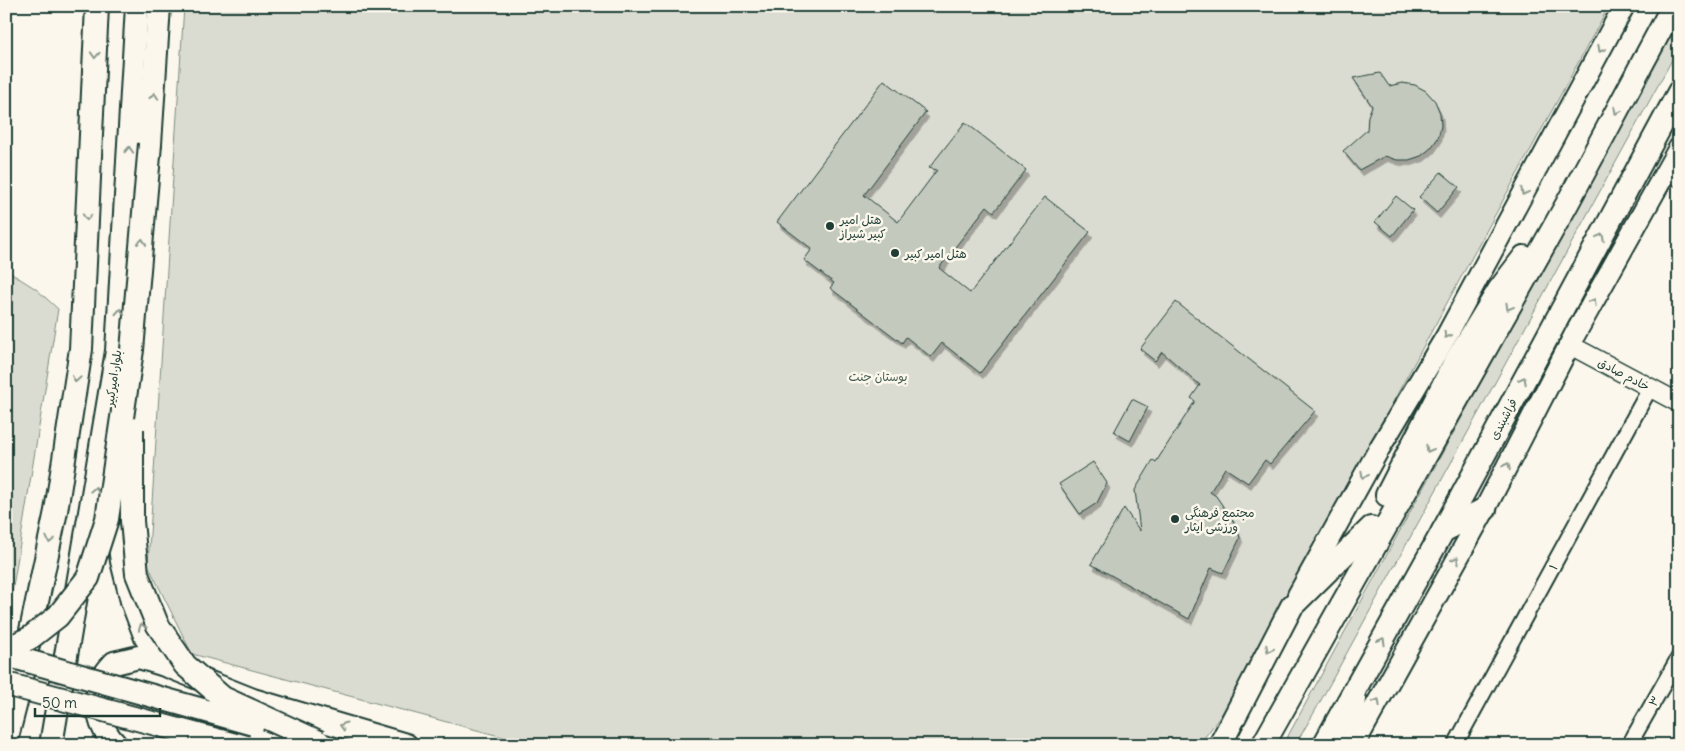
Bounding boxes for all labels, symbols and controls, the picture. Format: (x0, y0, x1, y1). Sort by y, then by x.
one-way arrow (1597, 44, 1607, 53)
one-way arrow (89, 51, 100, 59)
one-way arrow (148, 92, 159, 100)
one-way arrow (1613, 106, 1623, 115)
one-way arrow (124, 146, 135, 154)
one-way arrow (1520, 187, 1530, 196)
place label: هتل امیر کبیر شیراز (839, 212, 886, 242)
one-way arrow (82, 214, 92, 222)
marker: هتل امیر کبیر شیراز (824, 220, 836, 232)
one-way arrow (1594, 233, 1604, 242)
one-way arrow (136, 238, 147, 246)
place label: هتل امیر کبیر (904, 246, 967, 262)
marker: هتل امیر کبیر (889, 247, 901, 259)
one-way arrow (1586, 299, 1596, 308)
one-way arrow (1505, 302, 1515, 311)
one-way arrow (114, 308, 125, 316)
one-way arrow (1443, 330, 1453, 339)
street label: بلوار امیرکبیر (101, 349, 125, 408)
street label: خادم صادق (1595, 354, 1652, 396)
park label: بوستان جنت (849, 369, 907, 385)
one-way arrow (71, 376, 82, 384)
one-way arrow (1517, 376, 1527, 385)
street label: فراشبندی (1486, 396, 1521, 443)
one-way arrow (1425, 444, 1435, 453)
one-way arrow (1501, 462, 1511, 471)
one-way arrow (1361, 470, 1371, 479)
one-way arrow (89, 486, 99, 495)
place label: مجتمع فرهنگی ورزشی ایثار (1184, 505, 1255, 535)
marker: مجتمع فرهنگی ورزشی ایثار (1169, 513, 1181, 525)
one-way arrow (45, 535, 56, 544)
one-way arrow (1450, 556, 1460, 565)
street label: ۱ (1545, 561, 1561, 573)
one-way arrow (138, 623, 148, 632)
one-way arrow (1376, 638, 1386, 647)
one-way arrow (1265, 644, 1276, 653)
scale bar (35, 686, 160, 718)
text: 50 m (42, 693, 77, 712)
street label: ۳ (1645, 693, 1663, 709)
one-way arrow (1371, 698, 1381, 707)
one-way arrow (339, 722, 347, 732)

